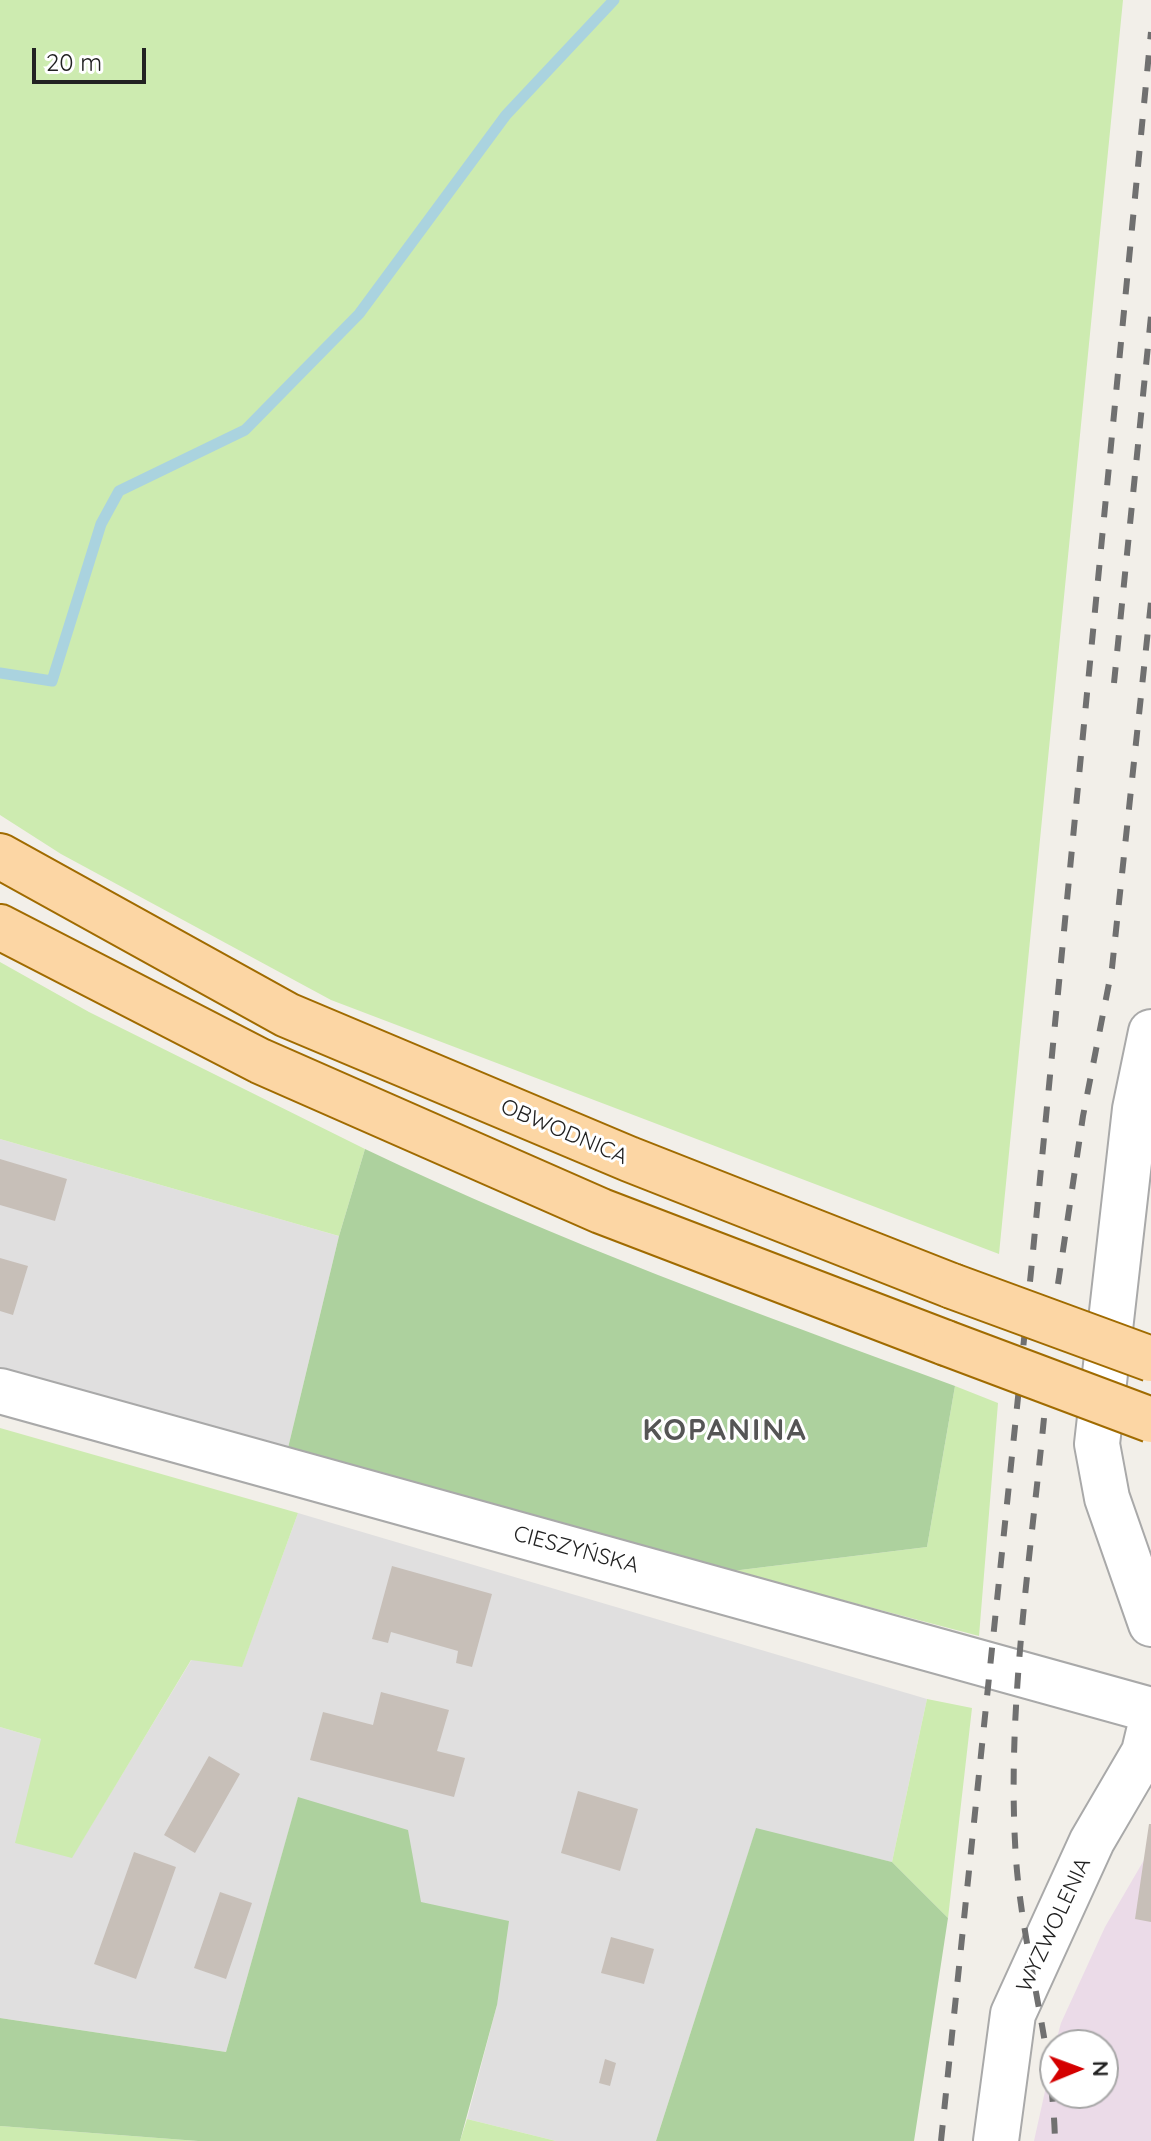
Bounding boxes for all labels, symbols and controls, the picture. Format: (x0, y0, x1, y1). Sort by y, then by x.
scale bar (36, 32, 150, 82)
text: 20 m (46, 47, 102, 77)
street label: OBWODNICA (497, 1093, 631, 1171)
district label: KOPANINA (642, 1413, 808, 1449)
street label: CIESZYŃSKA (510, 1521, 642, 1579)
street label: WYZWOLENIA (1011, 1853, 1097, 1997)
north arrow (1039, 2029, 1119, 2109)
text: N (1087, 2060, 1115, 2077)

